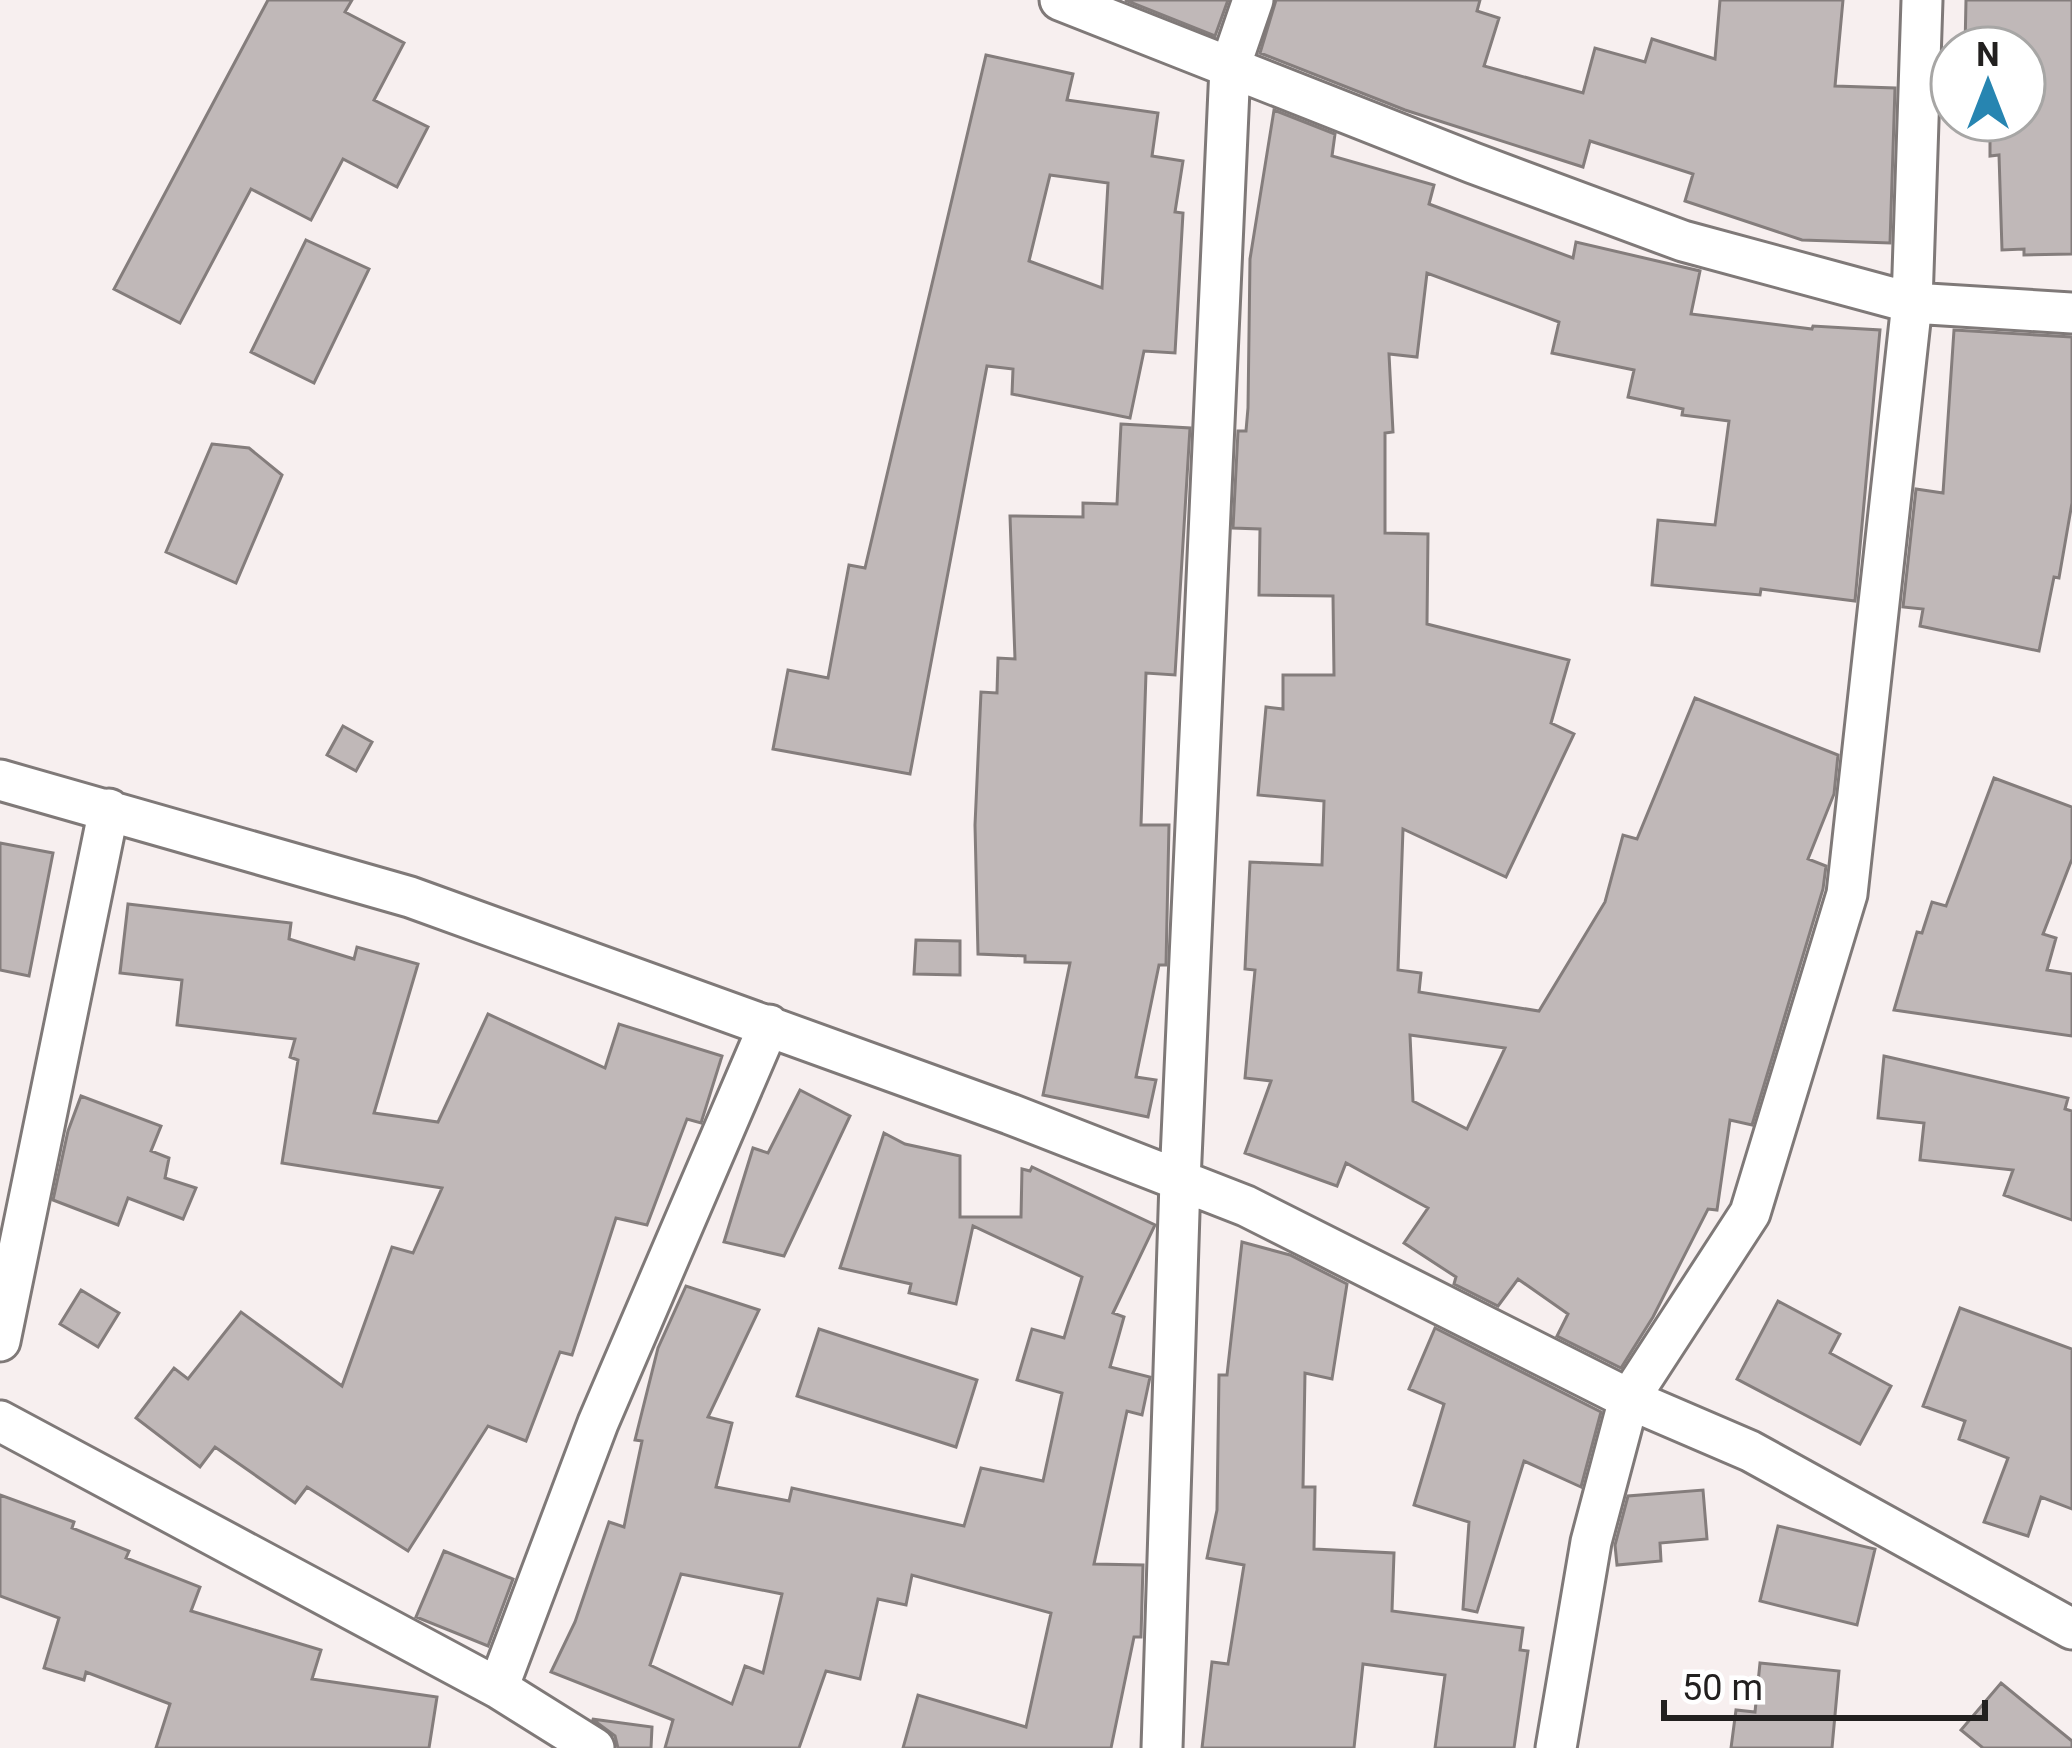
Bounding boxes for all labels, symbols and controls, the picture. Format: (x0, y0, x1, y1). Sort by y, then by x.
north arrow (1928, 24, 2048, 144)
text: N (1976, 35, 2000, 74)
scale bar (1664, 1646, 1985, 1720)
text: 50 m (1682, 1667, 1763, 1709)

